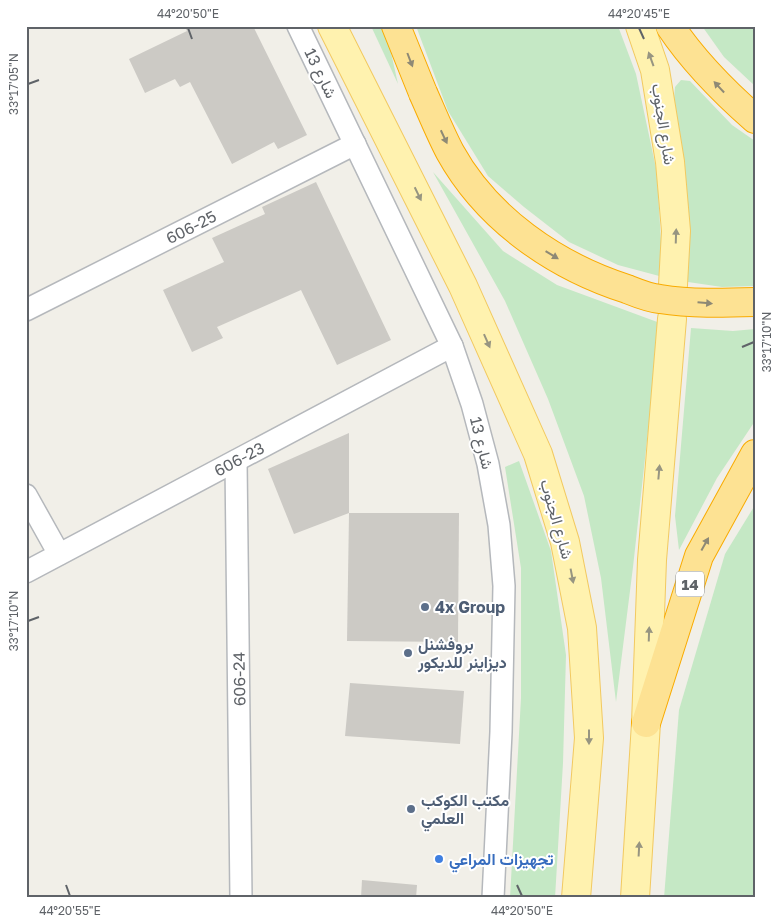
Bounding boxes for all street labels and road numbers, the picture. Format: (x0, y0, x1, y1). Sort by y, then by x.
street label: شارع 13 (299, 45, 342, 102)
street label: شارع الجنوب (646, 82, 680, 166)
street label: 606-25 (162, 206, 220, 248)
street label: شارع 13 (464, 415, 498, 472)
street label: 606-23 (210, 437, 268, 481)
street label: شارع الجنوب (534, 477, 578, 562)
road number: 14 (676, 572, 704, 596)
street label: 606-24 (229, 652, 249, 706)

